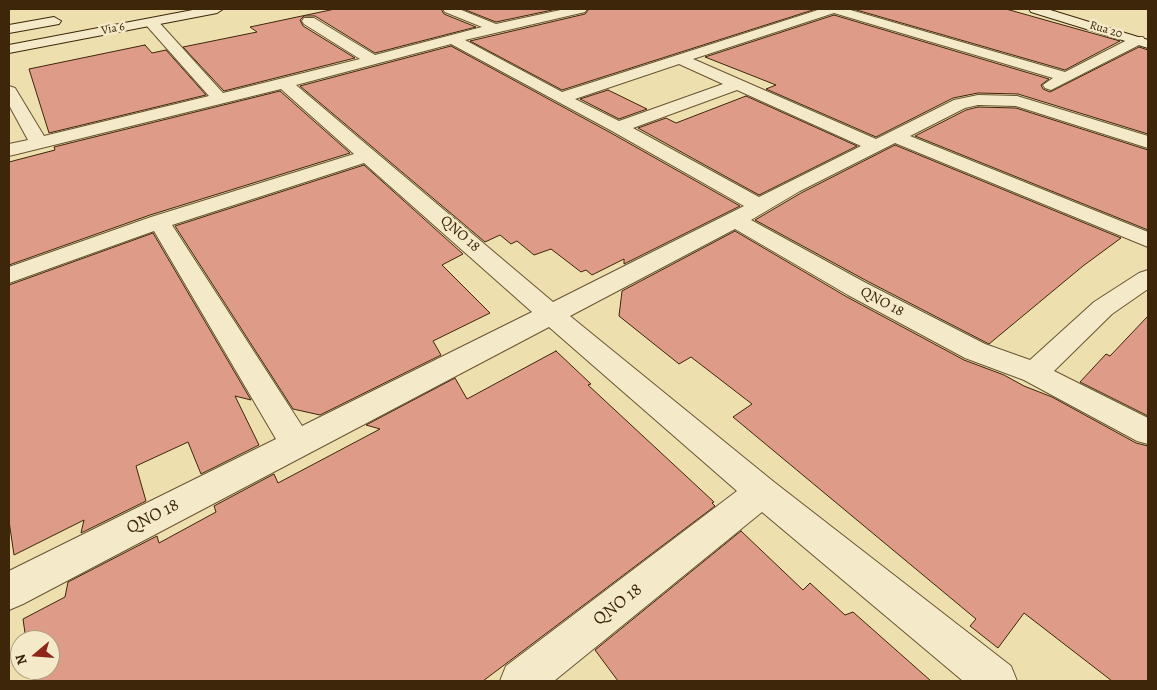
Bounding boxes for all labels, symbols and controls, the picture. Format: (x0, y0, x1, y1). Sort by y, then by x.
street label: Rua 20 (1088, 18, 1124, 42)
street label: Via 6 (100, 20, 126, 38)
street label: QNO 18 (436, 212, 484, 256)
street label: QNO 18 (857, 283, 907, 321)
street label: QNO 18 (123, 495, 183, 539)
street label: QNO 18 (589, 579, 647, 631)
north arrow (10, 630, 60, 680)
text: N (11, 652, 32, 667)

